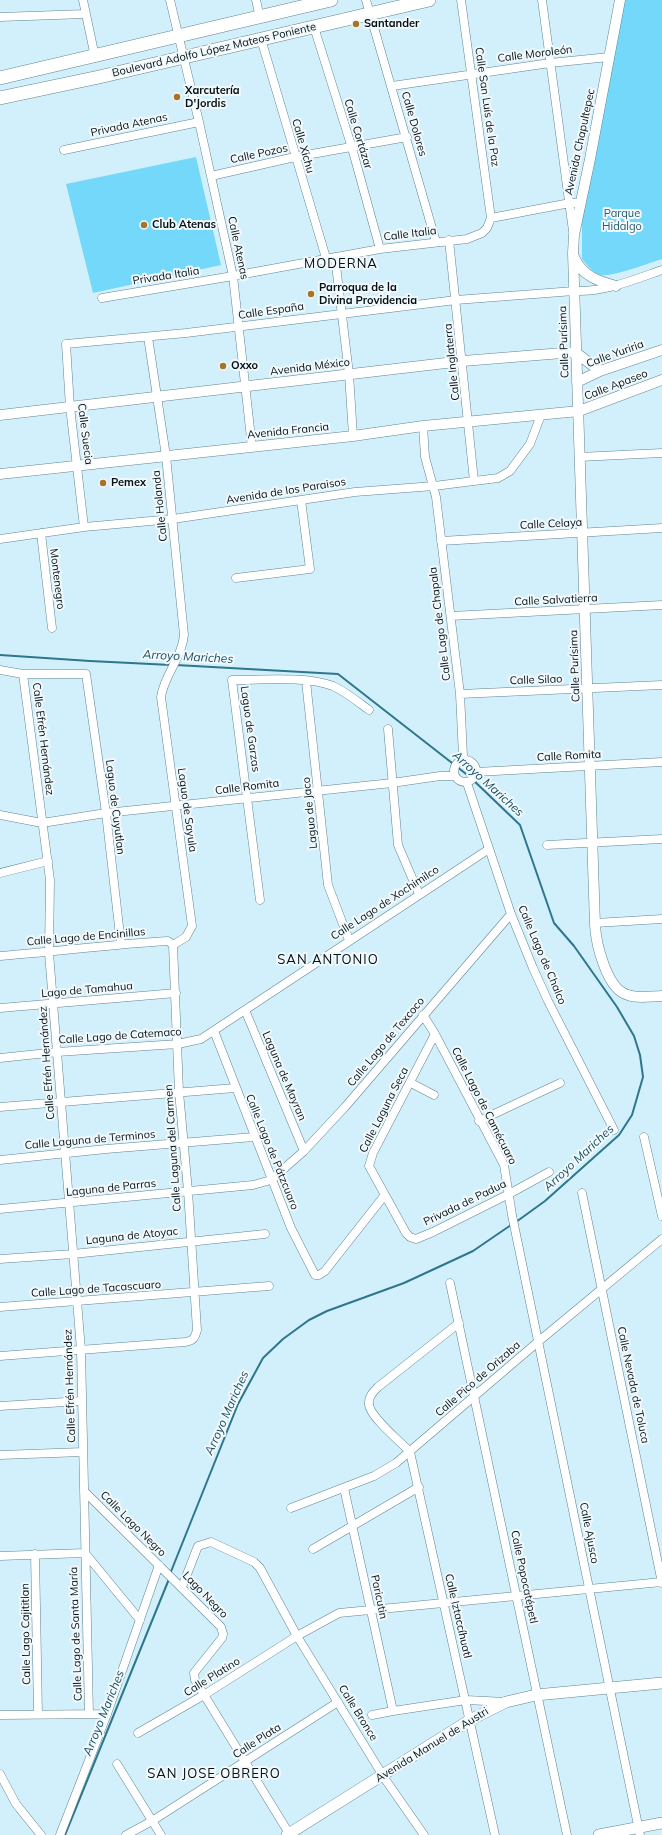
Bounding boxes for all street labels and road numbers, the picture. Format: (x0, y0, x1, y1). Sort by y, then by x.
street label: Boulevard Adolfo López Mateos Poniente (111, 20, 317, 80)
street label: Calle Moroleón (497, 43, 573, 65)
street label: Calle San Luís de la Paz (472, 46, 502, 168)
street label: Avenida Chapultepec (562, 88, 598, 196)
street label: Calle Dolores (398, 90, 430, 158)
street label: Calle Cortázar (341, 97, 375, 171)
street label: Privada Atenas (89, 110, 169, 140)
street label: Calle Xichu (289, 117, 317, 175)
street label: Calle Pozos (229, 141, 289, 167)
street label: Calle Atenas (225, 215, 251, 281)
street label: Calle Italia (383, 224, 437, 244)
street label: Privada Italia (132, 264, 200, 288)
street label: Calle España (237, 300, 305, 322)
street label: Calle Purísima (556, 306, 572, 378)
street label: Calle Inglaterra (441, 323, 463, 401)
street label: Calle Yuriria (585, 338, 645, 370)
street label: Avenida México (269, 356, 351, 378)
street label: Calle Apaseo (582, 367, 650, 403)
street label: Calle Suecia (75, 402, 95, 466)
street label: Avenida Francia (246, 420, 330, 442)
street label: Calle Holanda (150, 470, 170, 542)
street label: Avenida de los Paraisos (225, 475, 347, 507)
street label: Calle Celaya (519, 516, 583, 532)
street label: Montenegro (47, 548, 67, 610)
street label: Calle Lago de Chapala (426, 566, 454, 682)
street label: Calle Salvatierra (514, 591, 598, 609)
street label: Calle Purísima (567, 630, 583, 702)
street label: Calle Silao (509, 672, 563, 688)
street label: Calle Efrén Hernández (30, 682, 56, 796)
street label: Laguo de Garzas (237, 685, 263, 773)
street label: Calle Romita (536, 748, 602, 764)
street label: Laguo de Cuyutlan (103, 759, 127, 855)
street label: Laguo de Sayula (175, 767, 199, 853)
street label: Laguo de Jaco (300, 776, 320, 850)
street label: Calle Romita (214, 777, 280, 797)
street label: Calle Lago de Xochimilco (328, 863, 442, 943)
street label: Calle Lago de Chalco (515, 903, 569, 1007)
street label: Calle Lago de Encinillas (26, 925, 146, 949)
street label: Lago de Tamahua (41, 979, 133, 1001)
street label: Calle Lago de Texcoco (345, 995, 427, 1089)
street label: Calle Efrén Hernández (36, 1006, 58, 1120)
street label: Calle Lago de Catemaco (58, 1025, 182, 1047)
street label: Laguna de Mayran (259, 1029, 309, 1123)
street label: Calle Lago de Camécuaro (449, 1045, 519, 1167)
street label: Calle Laguna Seca (357, 1065, 411, 1155)
street label: Calle Laguna del Carmen (162, 1084, 184, 1212)
street label: Calle Lago de Pátzcuaro (243, 1092, 301, 1212)
street label: Calle Laguna de Terminos (24, 1128, 156, 1152)
street label: Laguna de Parras (65, 1177, 157, 1199)
street label: Privada de Padua (421, 1177, 509, 1229)
street label: Laguna de Atoyac (85, 1225, 179, 1247)
street label: Calle Lago de Tacascuaro (31, 1278, 161, 1300)
street label: Calle Nevada de Toluca (614, 1325, 652, 1445)
street label: Calle Efrén Hernández (61, 1329, 79, 1443)
street label: Calle Pico de Orizaba (433, 1338, 523, 1420)
street label: Calle Lago Negro (97, 1488, 169, 1560)
street label: Calle Ajusco (577, 1501, 601, 1565)
street label: Calle Popocatépetl (508, 1529, 540, 1625)
street label: Calle Lago de Santa María (67, 1567, 85, 1701)
street label: Lago Negro (180, 1569, 230, 1621)
street label: Calle Iztaccíhuatl (442, 1572, 474, 1660)
street label: Paricutin (368, 1574, 390, 1620)
street label: Calle Lago Cajititlan (19, 1583, 33, 1685)
street label: Calle Platino (182, 1655, 242, 1699)
street label: Calle Bronce (336, 1683, 380, 1743)
street label: Avenida Manuel de Austri (373, 1705, 491, 1785)
street label: Calle Plata (230, 1721, 284, 1761)

